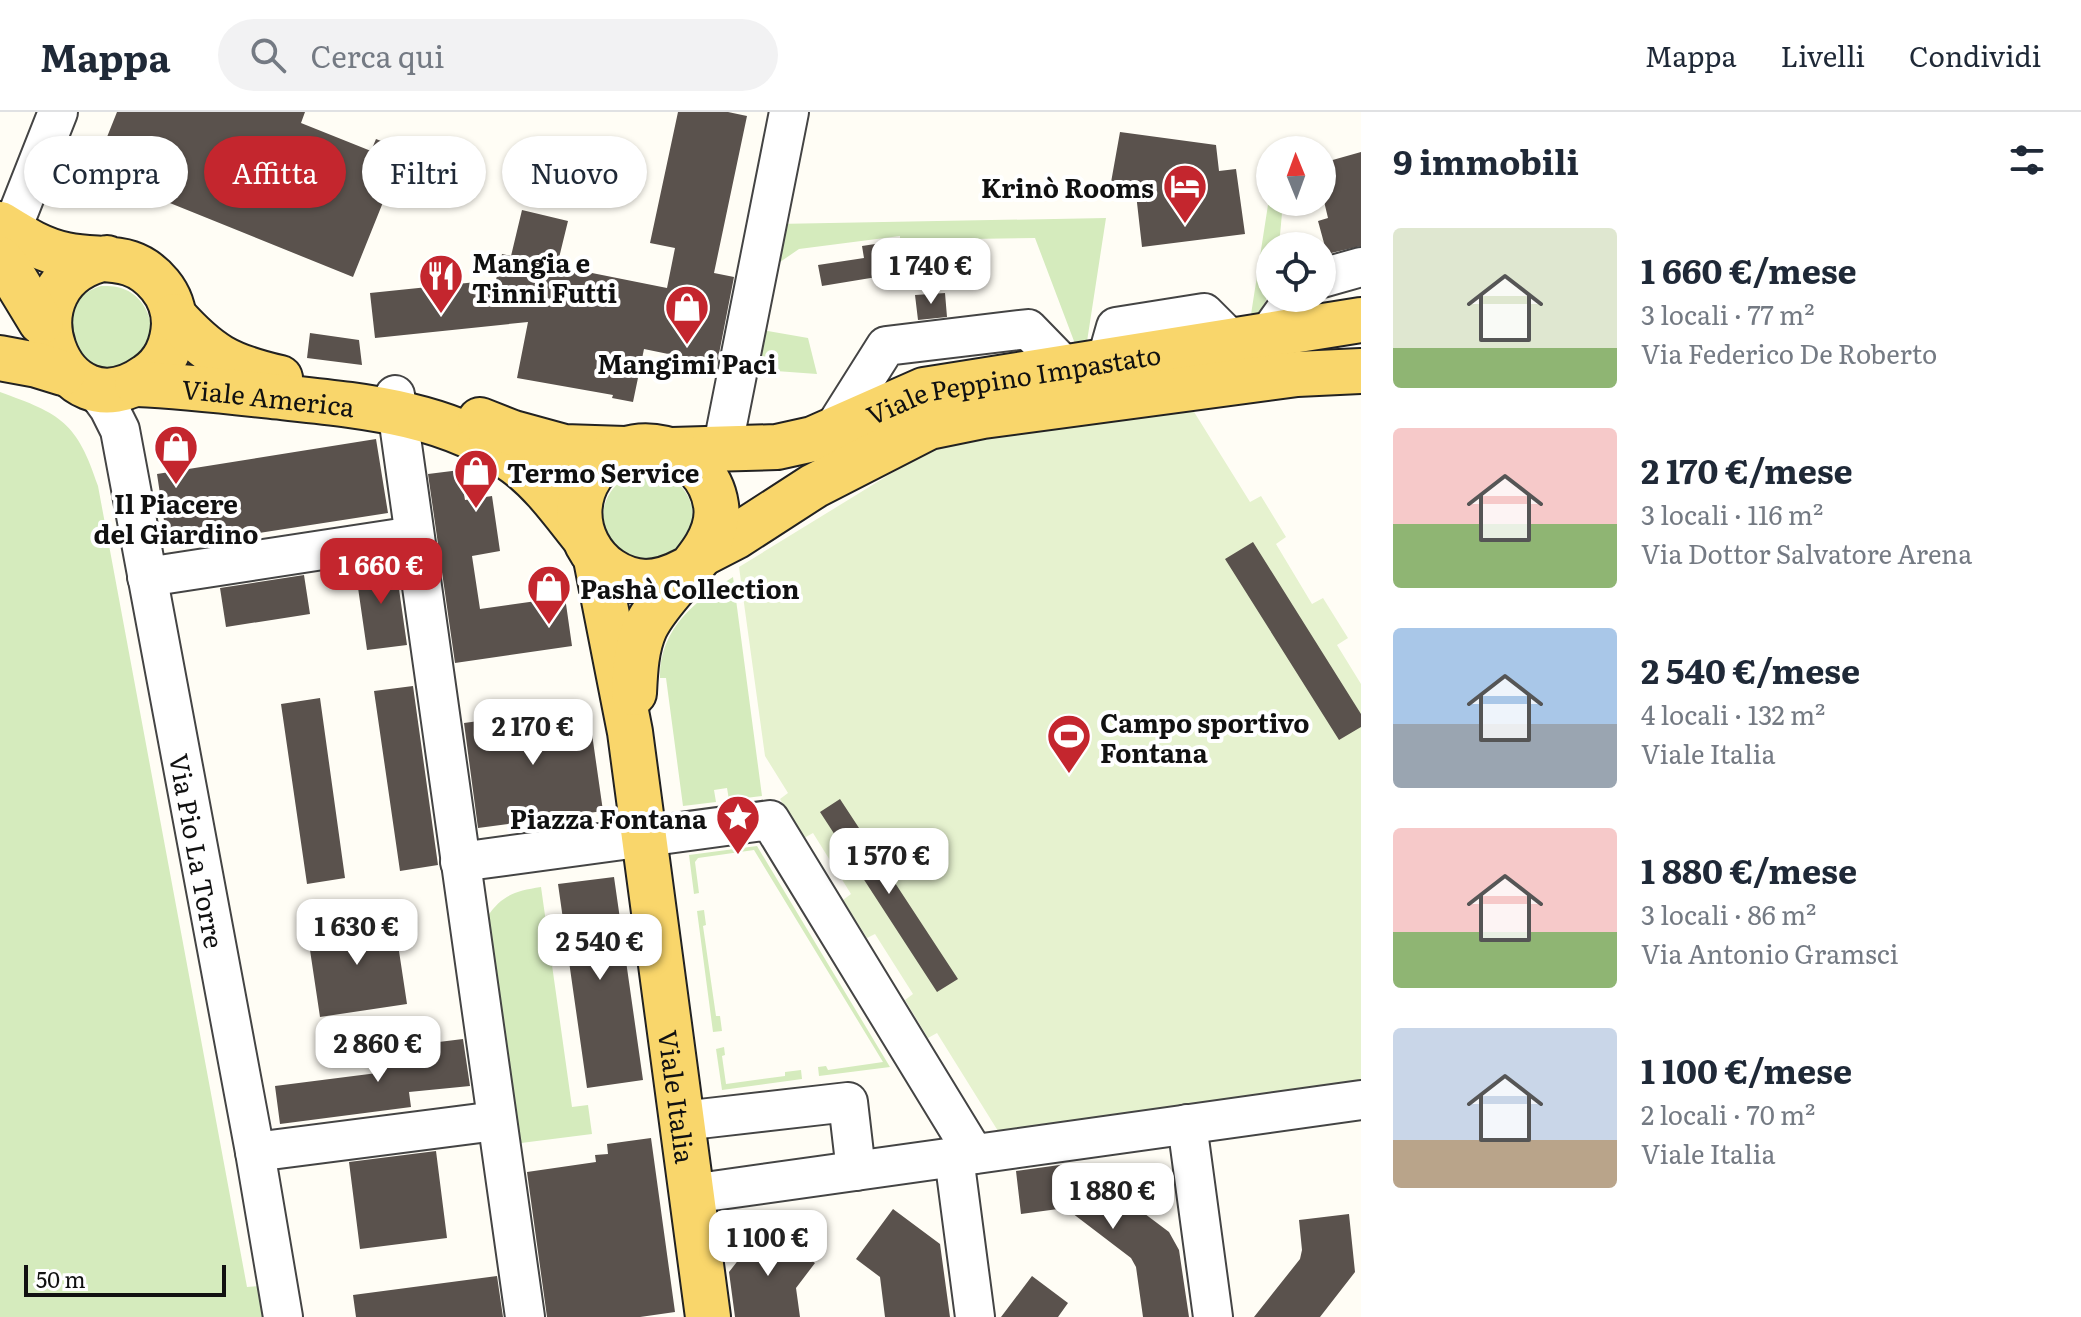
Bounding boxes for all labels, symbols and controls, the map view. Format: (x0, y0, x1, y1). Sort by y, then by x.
search box (218, 19, 778, 91)
text: Mappa (40, 27, 170, 84)
icon: search (246, 33, 290, 77)
text: Cerca qui (310, 33, 444, 77)
text: Mappa (1645, 34, 1737, 76)
text: Livelli (1781, 34, 1865, 76)
text: Condividi (1909, 34, 2041, 76)
text: 9 immobili (1393, 135, 1579, 185)
chip: Compra (24, 136, 188, 208)
chip: Affitta (204, 136, 346, 208)
chip: Filtri (362, 136, 486, 208)
chip: Nuovo (502, 136, 647, 208)
north arrow (1256, 136, 1336, 216)
map controls (1256, 136, 1336, 312)
icon: filters (2005, 138, 2049, 182)
hotel icon: Krinò Rooms (1161, 162, 1209, 225)
place label: Krinò Rooms (981, 167, 1154, 206)
button: locate (1256, 232, 1336, 312)
pin: 1 740 € (857, 238, 1005, 306)
place label: Mangia e Tinni Futti (472, 242, 617, 311)
text: 1 740 € (889, 244, 973, 283)
text: 1 660 €/mese (1641, 244, 1857, 294)
restaurant icon: Mangia e Tinni Futti (417, 252, 465, 315)
icon: home (1457, 260, 1553, 356)
shop icon: Mangimi Paci (663, 283, 711, 346)
text: 3 locali · 77 m² (1641, 294, 1815, 333)
street label: Viale Peppino Impastato (859, 333, 1164, 433)
text: Via Federico De Roberto (1641, 333, 1937, 372)
place label: Mangimi Paci (597, 343, 777, 382)
street label: Viale America (180, 367, 357, 425)
shop icon: Il Piacere del Giardino (152, 423, 200, 486)
text: 2 170 €/mese (1641, 444, 1853, 494)
shop icon: Termo Service (452, 447, 500, 510)
place label: Termo Service (507, 452, 699, 491)
icon: home (1457, 460, 1553, 556)
place label: Il Piacere del Giardino (94, 483, 258, 552)
text: 3 locali · 116 m² (1641, 494, 1823, 533)
text: Via Dottor Salvatore Arena (1641, 533, 1972, 572)
pin: 1 660 € (307, 538, 455, 606)
text: 1 660 € (338, 544, 424, 583)
shop icon: Pashà Collection (525, 563, 573, 626)
place label: Pashà Collection (580, 568, 800, 607)
text: 2 540 €/mese (1641, 644, 1860, 694)
icon: home (1457, 660, 1553, 756)
text: 4 locali · 132 m² (1641, 694, 1825, 733)
pin: 2 170 € (459, 699, 607, 767)
place label: Campo sportivo Fontana (1100, 702, 1310, 771)
text: 2 170 € (492, 705, 574, 744)
sports icon: Campo sportivo Fontana (1045, 712, 1093, 775)
text: Viale Italia (1641, 733, 1775, 772)
street label: Via Pio La Torre (161, 750, 236, 951)
place icon: Piazza Fontana (714, 793, 762, 856)
place label: Piazza Fontana (510, 798, 707, 837)
pin: 1 570 € (815, 828, 963, 896)
text: 1 570 € (847, 834, 931, 873)
text: 1 880 €/mese (1641, 844, 1857, 894)
icon: home (1457, 860, 1553, 956)
text: 3 locali · 86 m² (1641, 894, 1816, 933)
pin: 1 630 € (283, 899, 431, 967)
text: 1 630 € (315, 905, 399, 944)
pin: 2 540 € (526, 914, 674, 982)
text: 2 540 € (556, 920, 644, 959)
text: Via Antonio Gramsci (1641, 933, 1898, 972)
pin: 2 860 € (304, 1016, 452, 1084)
text: 2 860 € (334, 1022, 422, 1061)
street label: Viale Italia (650, 1027, 707, 1166)
text: 1 100 €/mese (1641, 1044, 1852, 1094)
icon: home (1457, 1060, 1553, 1156)
text: 2 locali · 70 m² (1641, 1094, 1815, 1133)
text: Viale Italia (1641, 1133, 1775, 1172)
pin: 1 880 € (1039, 1163, 1187, 1231)
text: 1 880 € (1070, 1169, 1156, 1208)
pin: 1 100 € (694, 1210, 842, 1278)
text: 1 100 € (727, 1216, 809, 1255)
scale bar (24, 1261, 226, 1297)
text: 50 m (36, 1262, 86, 1295)

